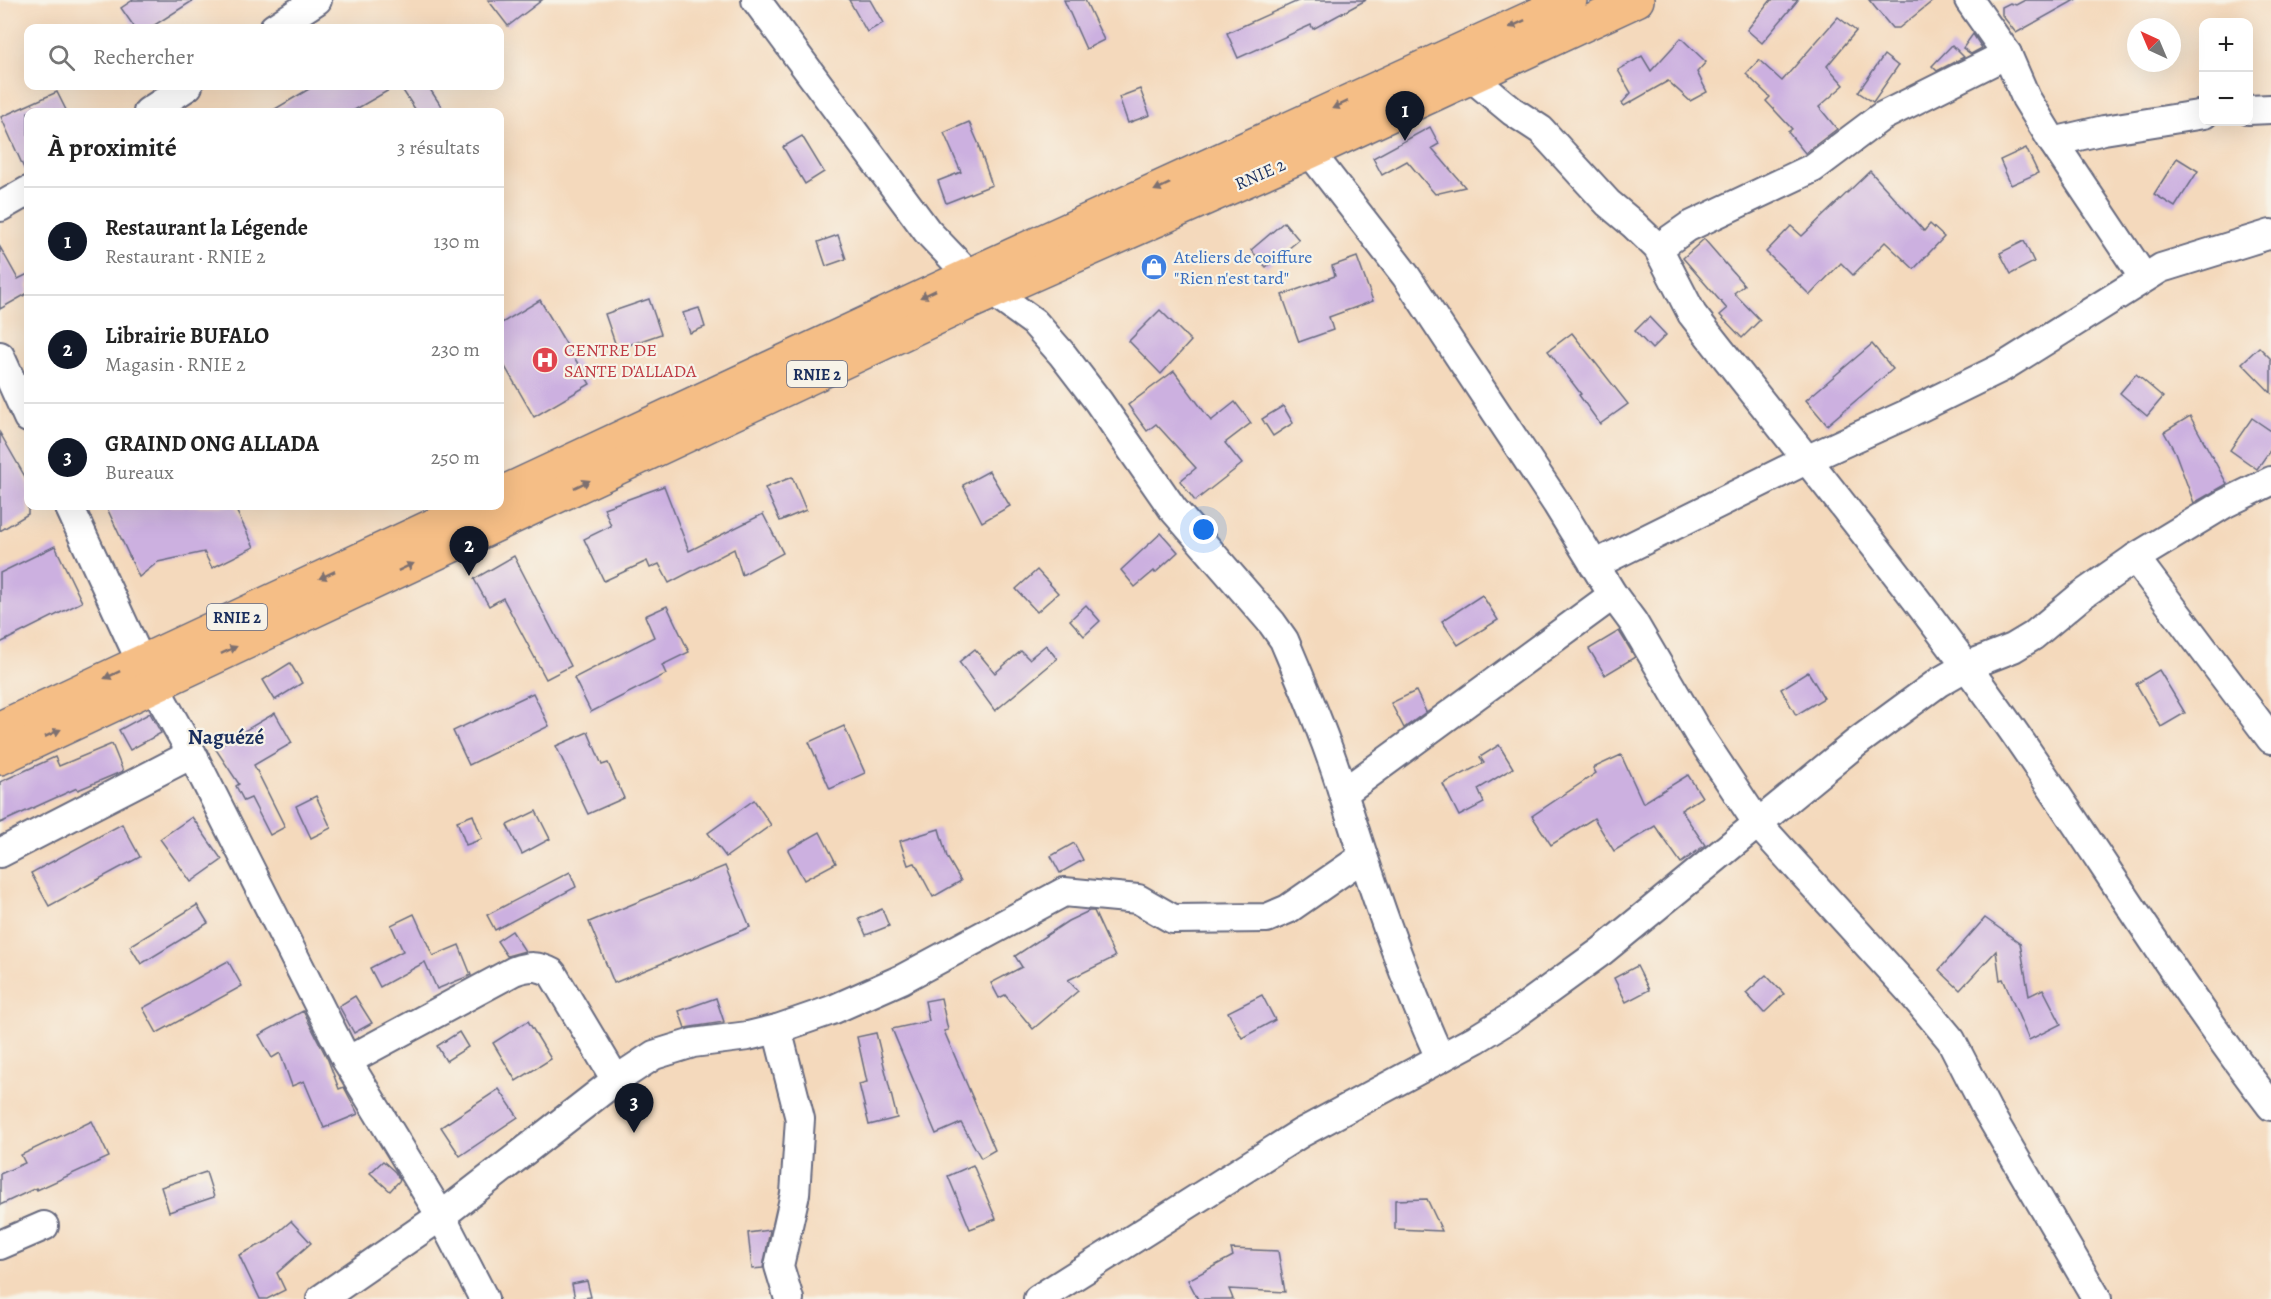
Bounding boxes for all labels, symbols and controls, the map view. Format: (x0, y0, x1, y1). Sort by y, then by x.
north arrow (2127, 18, 2181, 72)
map controls (2199, 18, 2253, 126)
button: + (2199, 18, 2253, 72)
one-way arrow (1508, 20, 1525, 29)
search box (24, 24, 504, 90)
icon: search (45, 41, 78, 74)
text: Rechercher (93, 42, 194, 72)
button: − (2199, 72, 2253, 126)
pin: 1 (1386, 92, 1424, 141)
one-way arrow (1331, 101, 1348, 110)
text: À proximité (48, 130, 177, 165)
text: 3 résultats (397, 134, 480, 161)
street label: RNIE 2 (1231, 152, 1290, 196)
one-way arrow (1154, 182, 1171, 191)
text: Restaurant la Légende (105, 213, 308, 243)
text: 1 (64, 228, 71, 255)
text: 130 m (434, 228, 480, 255)
text: Restaurant · RNIE 2 (105, 243, 266, 270)
place label: Ateliers de coiffure "Rien n'est tard" (1173, 245, 1312, 290)
shop icon: Ateliers de coiffure "Rien n'est tard" (1139, 252, 1169, 282)
one-way arrow (919, 290, 936, 299)
text: Librairie BUFALO (105, 321, 269, 351)
text: 2 (63, 336, 72, 363)
text: 230 m (431, 336, 480, 363)
place label: CENTRE DE SANTE D'ALLADA (564, 338, 697, 383)
hospital icon: CENTRE DE SANTE D'ALLADA (530, 345, 560, 375)
text: Magasin · RNIE 2 (105, 351, 246, 378)
road number: RNIE 2 (787, 361, 847, 387)
text: GRAIND ONG ALLADA (105, 429, 319, 459)
text: 3 (63, 444, 72, 471)
text: 250 m (431, 444, 480, 471)
text: Bureaux (105, 459, 174, 486)
one-way arrow (574, 480, 591, 489)
your location (1189, 515, 1218, 544)
pin: 2 (450, 526, 488, 576)
one-way arrow (397, 562, 414, 571)
one-way arrow (318, 570, 335, 579)
road number: RNIE 2 (207, 604, 267, 630)
one-way arrow (221, 645, 238, 654)
one-way arrow (104, 671, 121, 680)
district label: Naguézé (188, 723, 264, 751)
one-way arrow (44, 728, 61, 737)
pin: 3 (614, 1084, 654, 1133)

